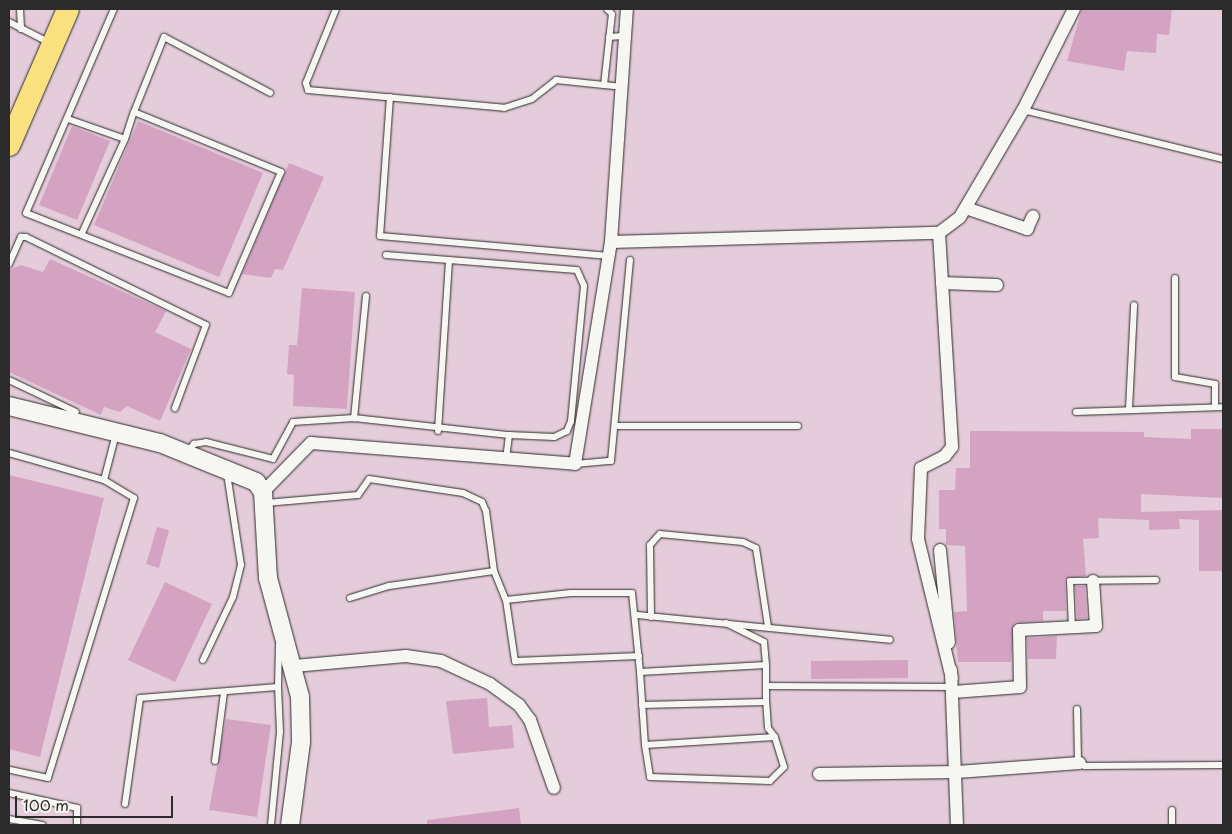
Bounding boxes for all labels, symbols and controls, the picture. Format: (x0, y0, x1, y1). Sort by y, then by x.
scale bar (18, 786, 175, 818)
text: 100 m (23, 793, 69, 816)

